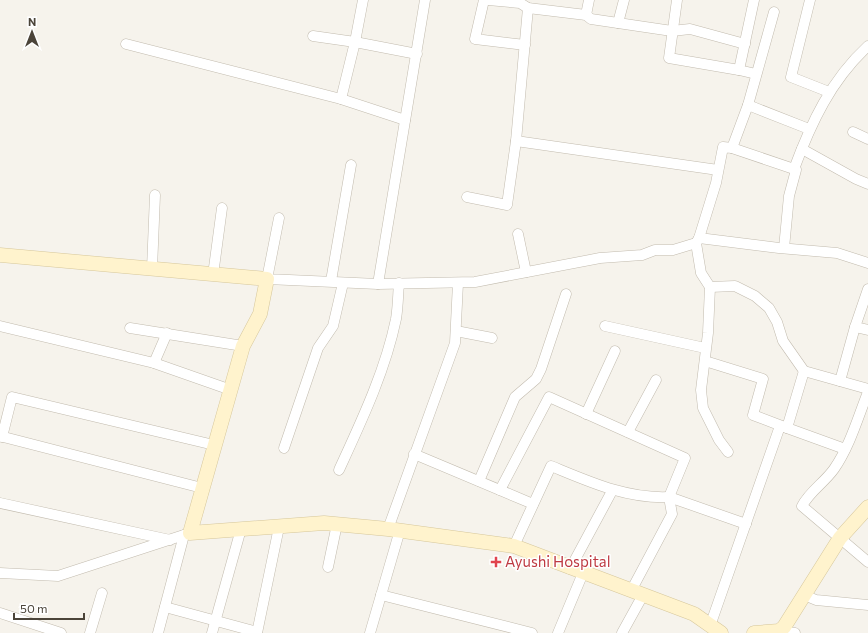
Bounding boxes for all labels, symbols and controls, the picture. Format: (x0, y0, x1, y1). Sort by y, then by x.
north arrow (12, 12, 52, 52)
text: N (28, 15, 36, 28)
place label: Ayushi Hospital (505, 552, 610, 570)
marker: Ayushi Hospital (490, 556, 502, 568)
scale bar (14, 595, 84, 621)
text: 50 m (20, 601, 48, 615)

